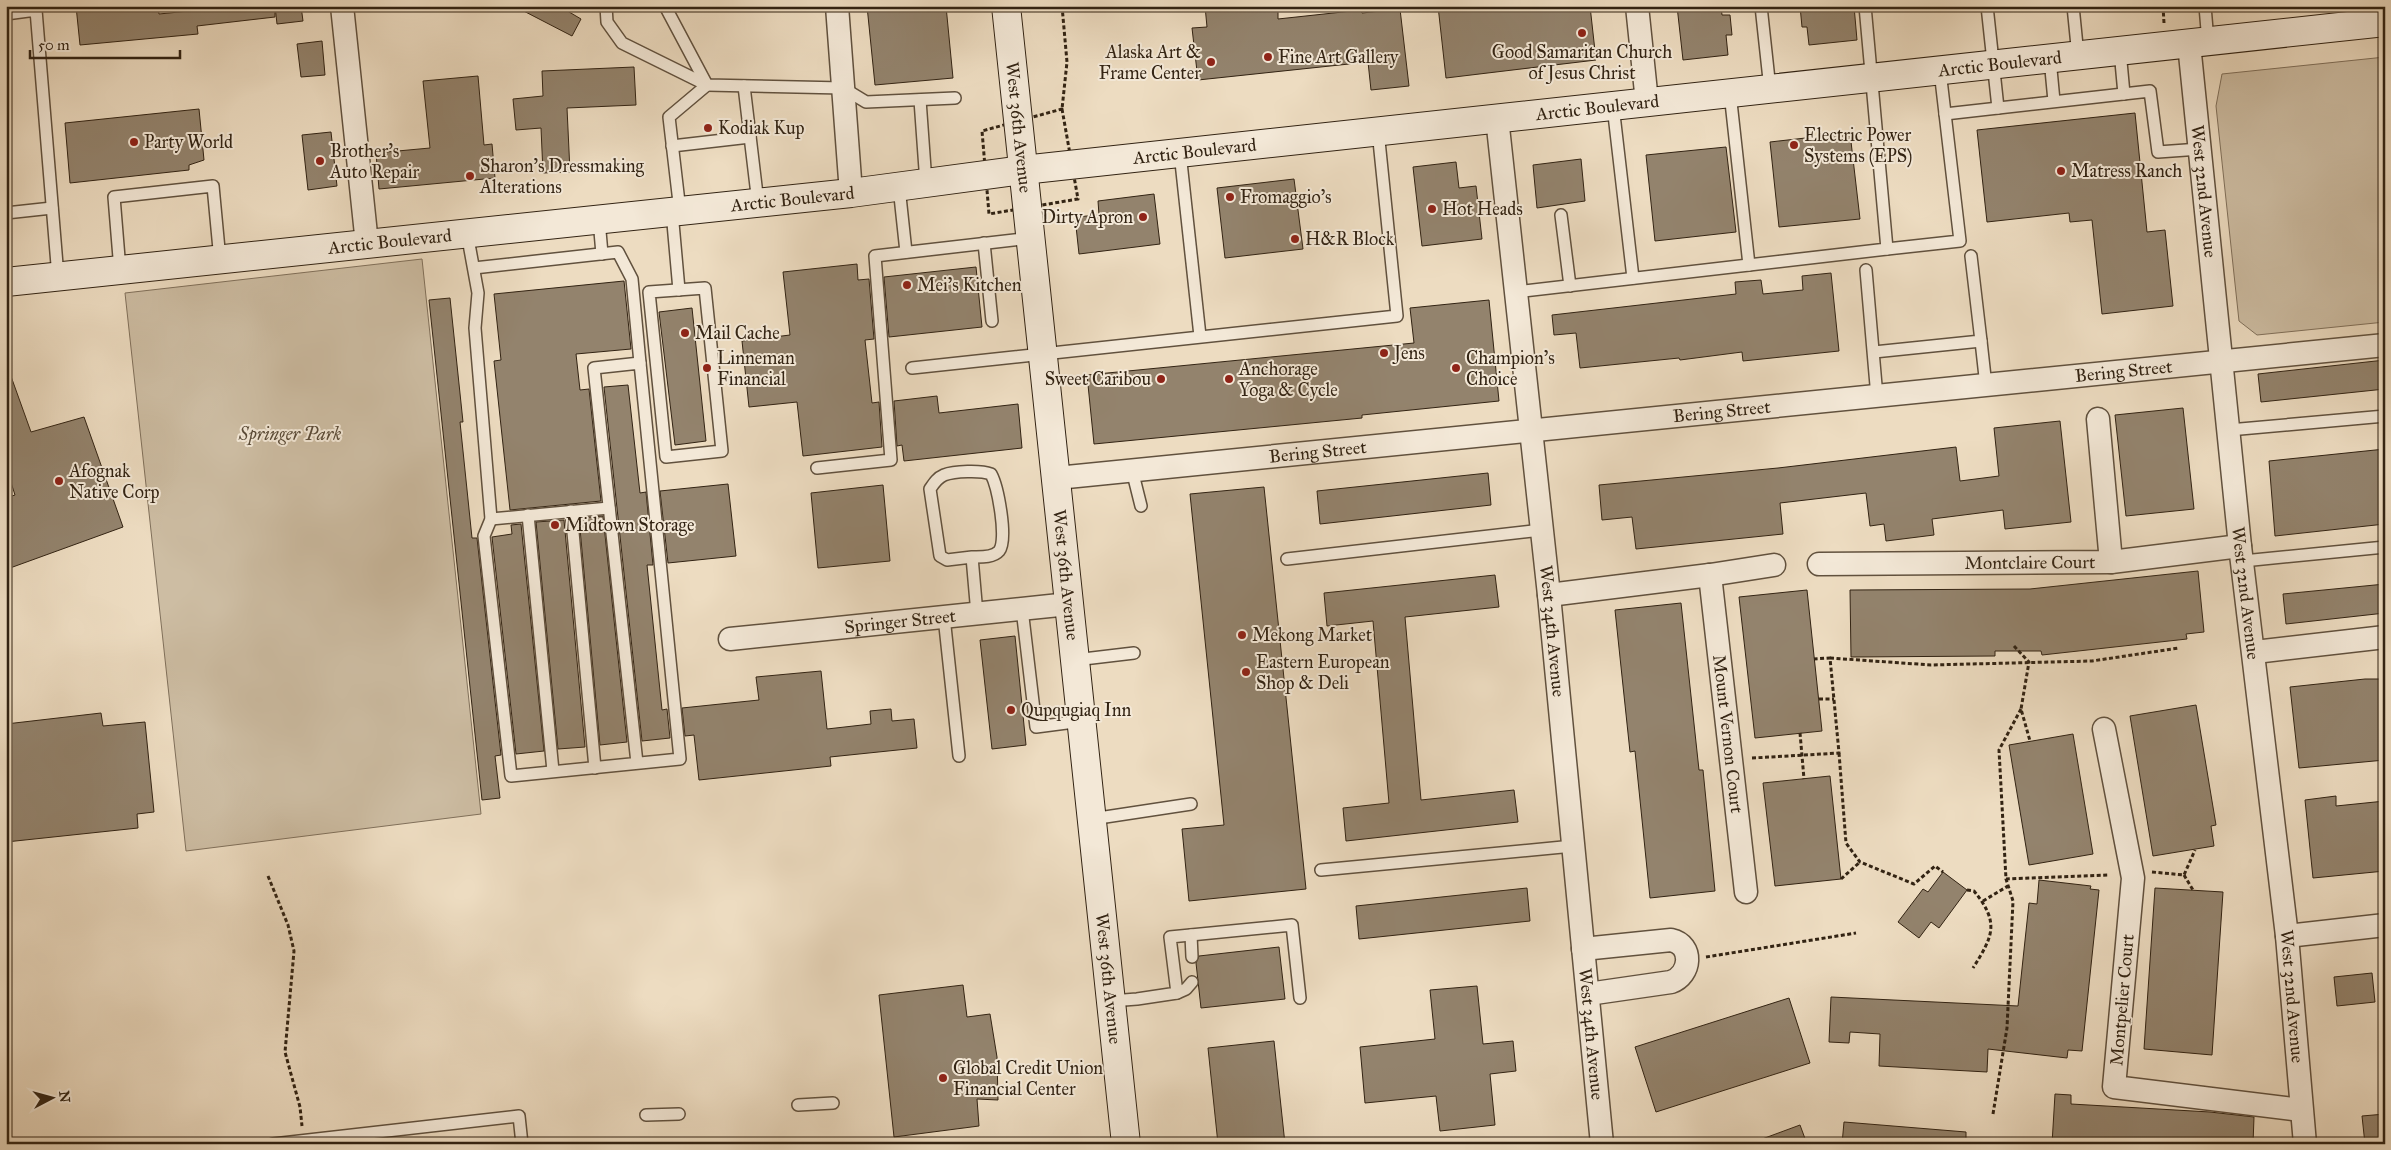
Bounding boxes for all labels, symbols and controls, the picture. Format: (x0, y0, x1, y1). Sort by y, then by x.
marker: Good Samaritan Church of Jesus Christ (1576, 27, 1588, 39)
scale bar (30, 28, 180, 60)
text: 50 m (38, 36, 70, 54)
place label: Alaska Art & Frame Center (1099, 41, 1201, 84)
place label: Good Samaritan Church of Jesus Christ (1492, 41, 1672, 85)
place label: Fine Art Gallery (1278, 46, 1399, 68)
street label: Arctic Boulevard (1936, 46, 2063, 82)
marker: Fine Art Gallery (1262, 51, 1274, 63)
marker: Alaska Art & Frame Center (1205, 56, 1217, 68)
street label: West 36th Avenue (1001, 61, 1037, 194)
street label: Arctic Boulevard (1534, 90, 1660, 125)
place label: Kodiak Kup (718, 117, 805, 139)
marker: Kodiak Kup (702, 122, 714, 134)
place label: Electric Power Systems (EPS) (1804, 124, 1912, 168)
street label: West 32nd Avenue (2186, 124, 2222, 259)
place label: Party World (144, 131, 233, 153)
street label: Arctic Boulevard (1131, 134, 1258, 169)
marker: Party World (128, 136, 140, 148)
marker: Electric Power Systems (EPS) (1788, 139, 1800, 151)
place label: Brother's Auto Repair (329, 140, 420, 183)
marker: Brother's Auto Repair (314, 155, 326, 167)
place label: Sharon's Dressmaking Alterations (479, 155, 645, 198)
place label: Matress Ranch (2071, 160, 2182, 182)
marker: Matress Ranch (2055, 165, 2067, 177)
marker: Sharon's Dressmaking Alterations (464, 170, 476, 182)
street label: Arctic Boulevard (729, 182, 855, 217)
place label: Fromaggio's (1240, 186, 1332, 209)
marker: Fromaggio's (1224, 191, 1236, 203)
place label: Hot Heads (1442, 198, 1523, 220)
marker: Hot Heads (1426, 203, 1438, 215)
place label: Dirty Apron (1042, 206, 1133, 228)
marker: Dirty Apron (1137, 211, 1149, 223)
street label: Arctic Boulevard (326, 224, 453, 259)
place label: H&R Block (1305, 228, 1395, 250)
marker: H&R Block (1289, 233, 1301, 245)
place label: Mei’s Kitchen (917, 274, 1022, 296)
marker: Mei’s Kitchen (901, 279, 913, 291)
place label: Mail Cache (695, 322, 780, 344)
marker: Mail Cache (679, 327, 691, 339)
place label: Jens (1392, 342, 1425, 365)
place label: Linneman Financial (717, 347, 795, 390)
marker: Jens (1378, 347, 1390, 359)
place label: Champion's Choice (1466, 347, 1555, 390)
street label: Bering Street (2074, 355, 2174, 387)
place label: Anchorage Yoga & Cycle (1238, 358, 1338, 402)
marker: Linneman Financial (701, 362, 713, 374)
marker: Champion's Choice (1450, 362, 1462, 374)
place label: Sweet Caribou (1045, 368, 1151, 390)
marker: Sweet Caribou (1155, 373, 1167, 385)
marker: Anchorage Yoga & Cycle (1223, 373, 1235, 385)
street label: Bering Street (1672, 396, 1772, 427)
park label: Springer Park (238, 423, 341, 446)
street label: Bering Street (1268, 436, 1368, 468)
place label: Afognak Native Corp (68, 460, 160, 503)
marker: Afognak Native Corp (53, 475, 65, 487)
street label: West 36th Avenue (1048, 508, 1084, 641)
place label: Midtown Storage (565, 514, 694, 537)
marker: Midtown Storage (549, 519, 561, 531)
street label: West 32nd Avenue (2227, 526, 2265, 661)
street label: Montclaire Court (1964, 551, 2096, 574)
street label: West 34th Avenue (1535, 564, 1570, 698)
street label: Springer Street (843, 605, 958, 638)
place label: Mekong Market (1252, 624, 1373, 647)
marker: Mekong Market (1236, 629, 1248, 641)
place label: Eastern European Shop & Deli (1256, 651, 1390, 694)
street label: Mount Vernon Court (1708, 654, 1748, 815)
marker: Eastern European Shop & Deli (1240, 666, 1252, 678)
place label: Qupqugiaq Inn (1021, 699, 1131, 722)
marker: Qupqugiaq Inn (1005, 704, 1017, 716)
street label: West 36th Avenue (1091, 912, 1126, 1045)
street label: West 32nd Avenue (2276, 929, 2309, 1064)
street label: Montpelier Court (2105, 933, 2139, 1067)
street label: West 34th Avenue (1574, 967, 1609, 1101)
place label: Global Credit Union Financial Center (953, 1057, 1103, 1100)
north arrow (28, 1072, 78, 1122)
marker: Global Credit Union Financial Center (937, 1072, 949, 1084)
text: N (55, 1090, 74, 1104)

